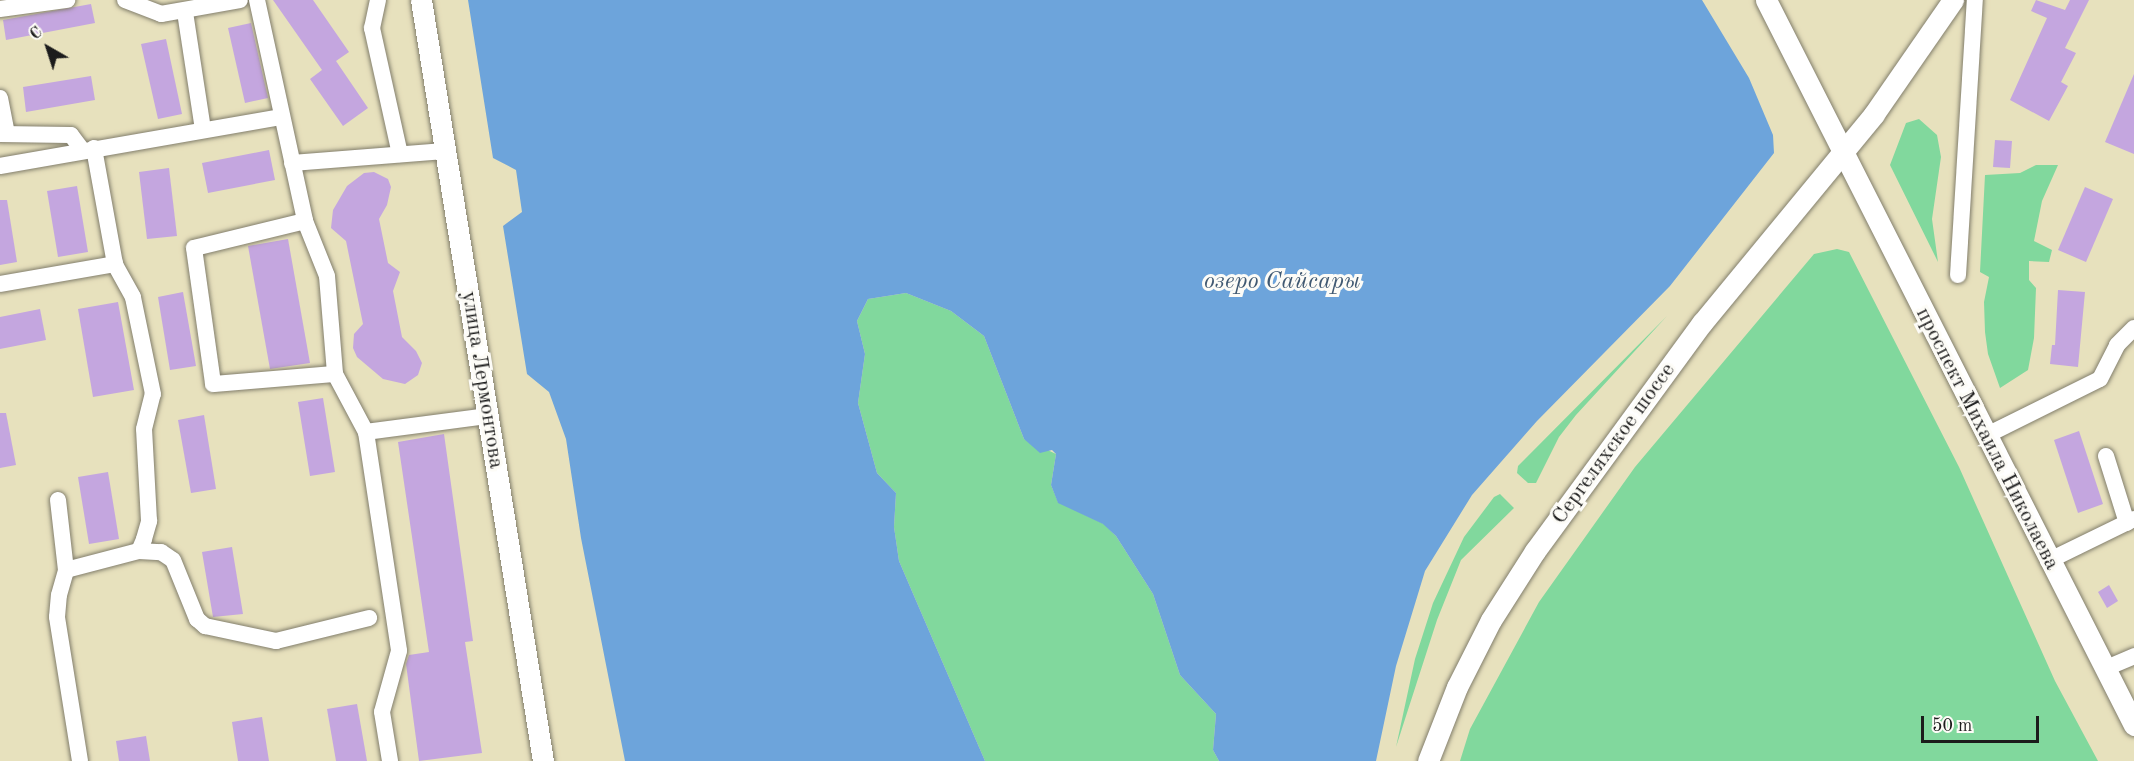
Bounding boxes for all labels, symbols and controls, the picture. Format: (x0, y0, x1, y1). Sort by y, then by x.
north arrow (18, 18, 78, 78)
text: С (28, 24, 46, 44)
water label: озеро Сайсары (1204, 269, 1360, 297)
street label: улица Лермонтова (455, 289, 509, 471)
street label: проспект Михаила Николаева (1909, 303, 2065, 575)
street label: Сергеляхское шоссе (1547, 358, 1681, 530)
scale bar (1924, 704, 2042, 742)
text: 50 m (1932, 717, 1972, 735)

